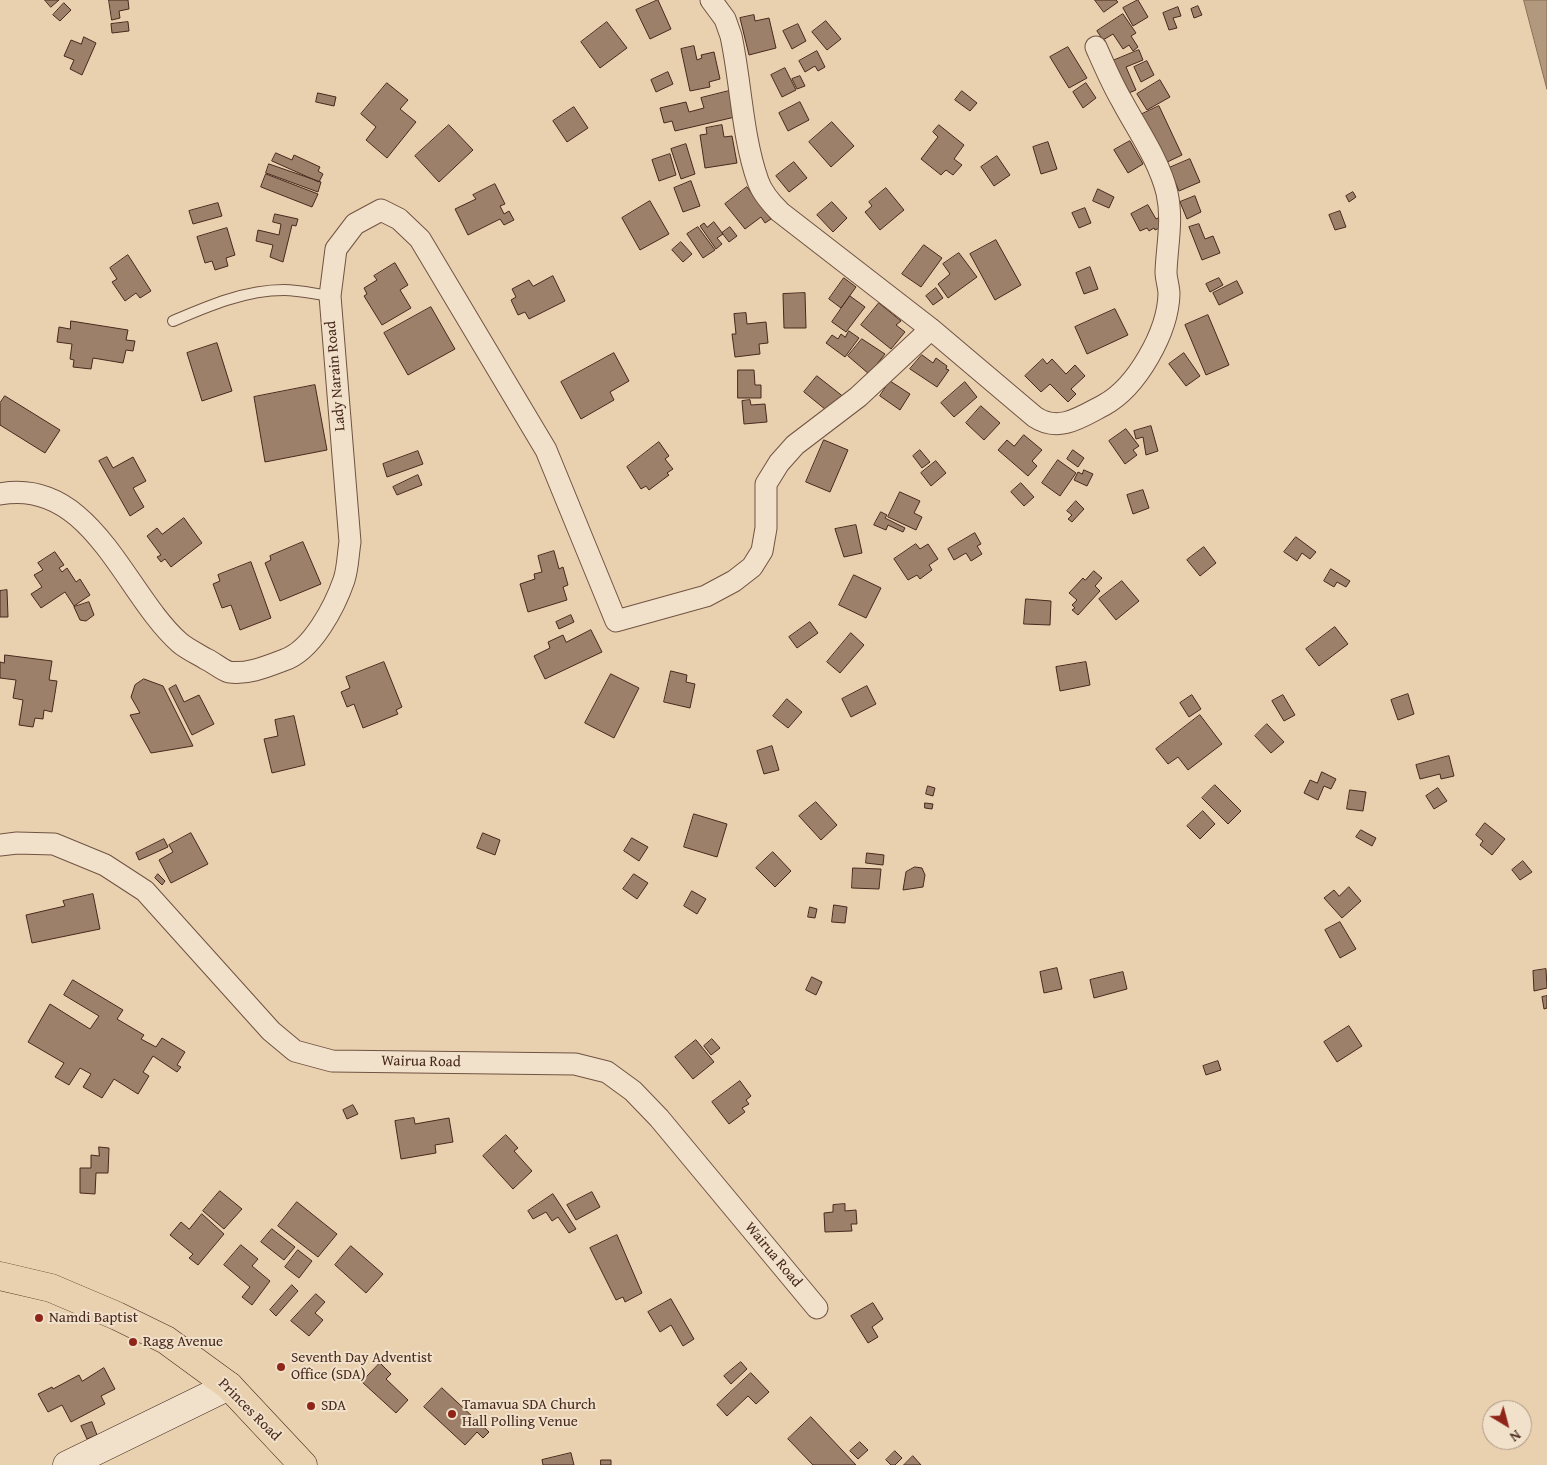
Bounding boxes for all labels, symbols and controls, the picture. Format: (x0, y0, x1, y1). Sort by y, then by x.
street label: Lady Narain Road (322, 320, 350, 432)
street label: Wairua Road (381, 1052, 461, 1072)
street label: Wairua Road (741, 1219, 805, 1291)
place label: Namdi Baptist (49, 1309, 138, 1327)
marker: Namdi Baptist (33, 1312, 45, 1324)
place label: Ragg Avenue (143, 1333, 223, 1351)
marker: Ragg Avenue (127, 1336, 139, 1348)
place label: Seventh Day Adventist Office (SDA) (291, 1349, 432, 1384)
marker: Seventh Day Adventist Office (SDA) (275, 1361, 287, 1373)
street label: Princes Road (214, 1375, 284, 1445)
place label: Tamavua SDA Church Hall Polling Venue (462, 1396, 596, 1431)
place label: SDA (321, 1397, 346, 1415)
marker: SDA (305, 1400, 317, 1412)
north arrow (1482, 1400, 1532, 1450)
marker: Tamavua SDA Church Hall Polling Venue (446, 1408, 458, 1420)
text: N (1506, 1425, 1525, 1447)

